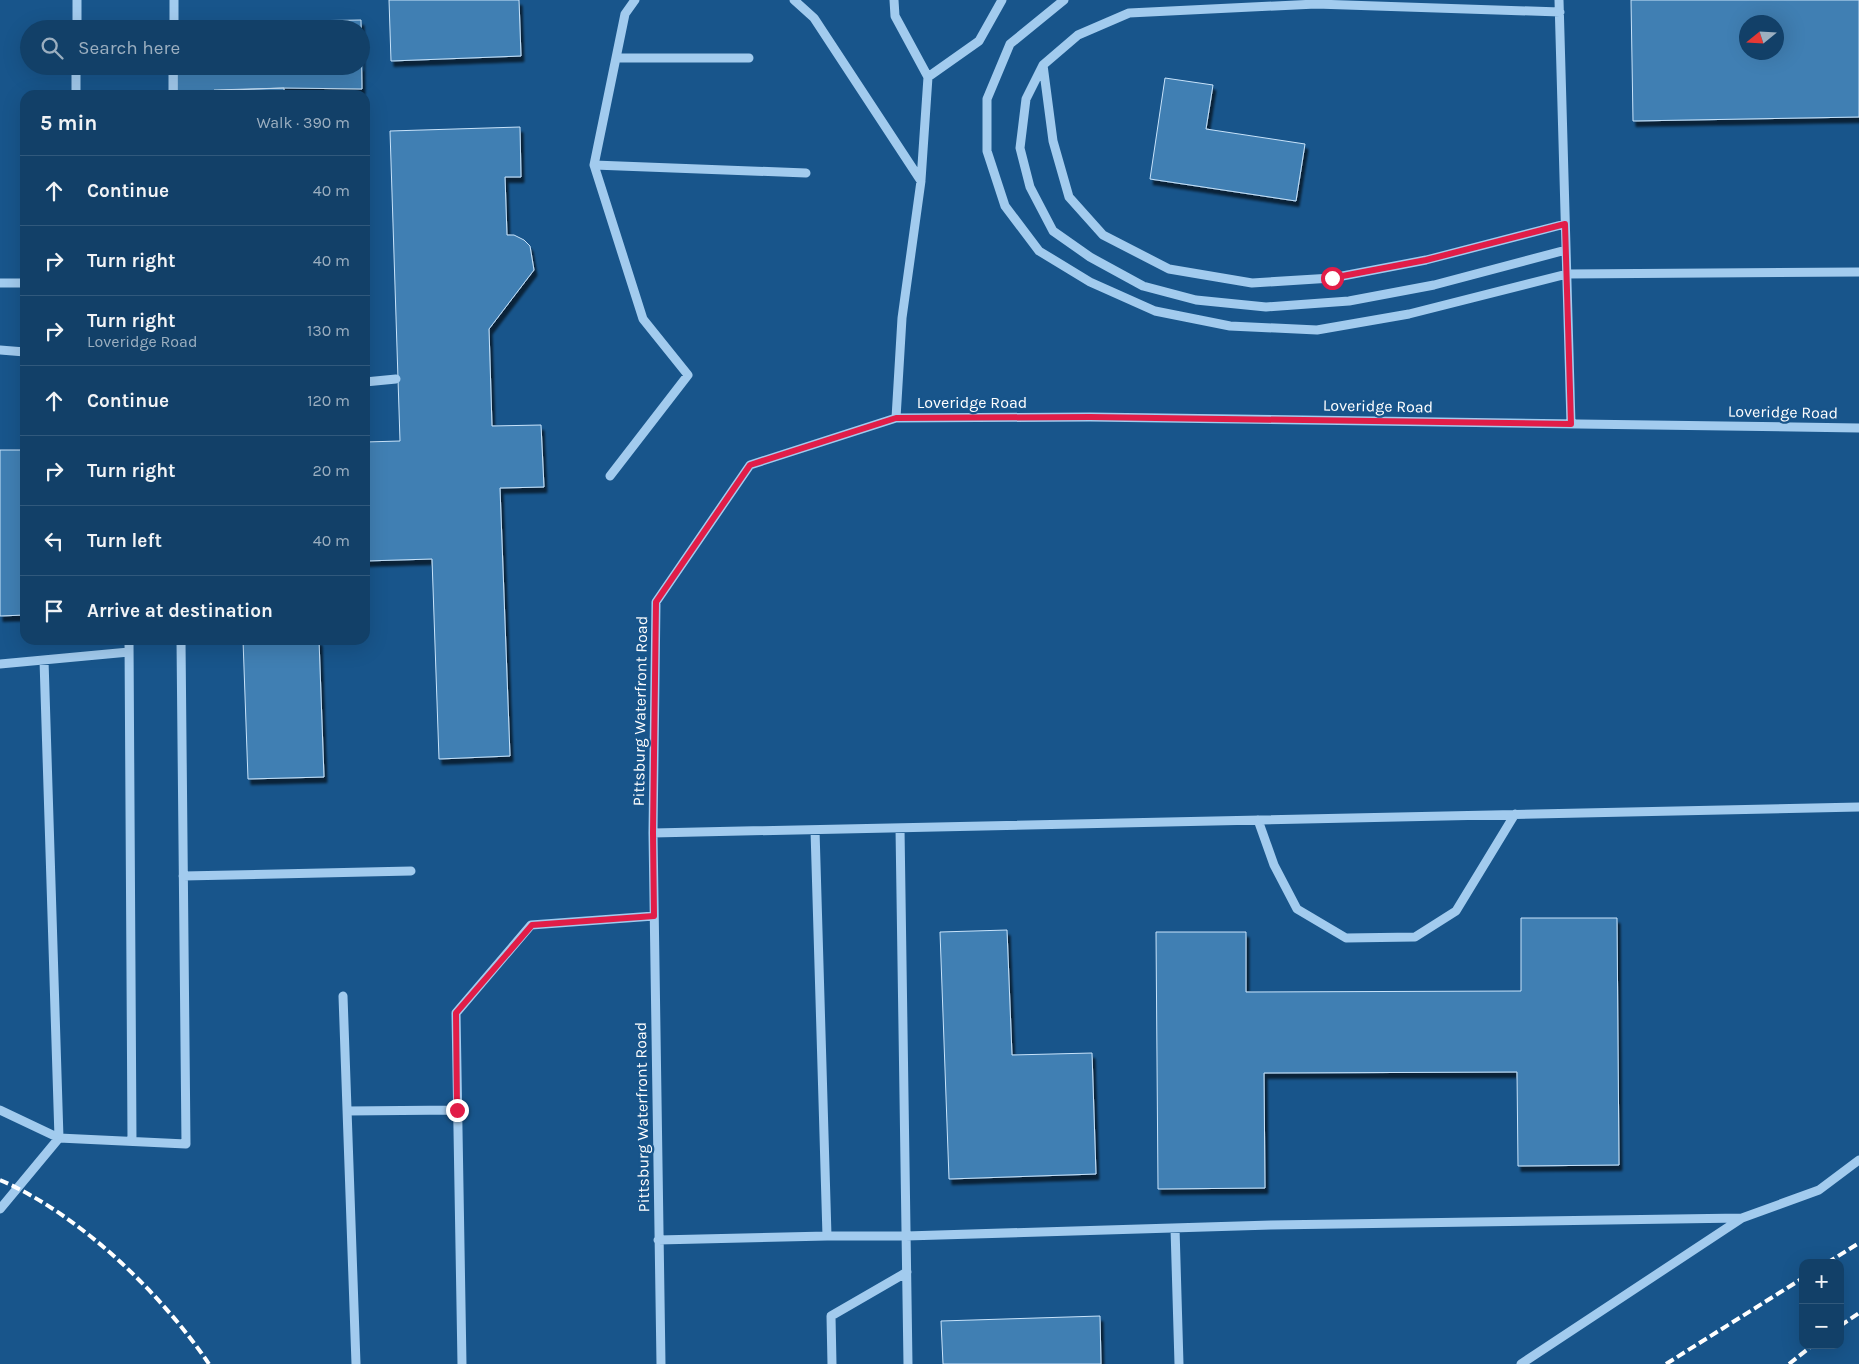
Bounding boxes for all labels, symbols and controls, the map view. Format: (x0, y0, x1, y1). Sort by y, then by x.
north arrow (1739, 15, 1784, 60)
search box (20, 20, 370, 75)
icon: search (38, 34, 66, 62)
text: Search here (78, 37, 180, 59)
text: 5 min (40, 111, 97, 135)
text: Walk · 390 m (256, 113, 350, 132)
icon: ahead (40, 177, 68, 205)
text: Continue (87, 180, 169, 202)
text: 40 m (313, 181, 350, 200)
icon: right (40, 247, 68, 275)
text: Turn right (87, 250, 176, 272)
text: 40 m (313, 251, 350, 270)
route start (1321, 267, 1344, 290)
text: Turn right (87, 310, 176, 332)
icon: right (40, 317, 68, 345)
text: 130 m (307, 321, 350, 340)
text: Loveridge Road (87, 332, 197, 351)
icon: ahead (40, 387, 68, 415)
text: Continue (87, 390, 169, 412)
text: 120 m (307, 391, 350, 410)
street label: Loveridge Road (917, 393, 1027, 412)
street label: Loveridge Road (1323, 396, 1433, 416)
street label: Loveridge Road (1728, 402, 1838, 422)
icon: right (40, 457, 68, 485)
text: Turn right (87, 460, 176, 482)
text: 20 m (312, 461, 350, 480)
icon: left (40, 527, 68, 555)
text: Turn left (87, 530, 162, 552)
text: 40 m (313, 531, 350, 550)
icon: arrive (40, 597, 68, 625)
text: Arrive at destination (87, 600, 273, 622)
street label: Pittsburg Waterfront Road (629, 616, 651, 806)
street label: Pittsburg Waterfront Road (631, 1022, 653, 1212)
route end (446, 1099, 469, 1122)
map controls (1799, 1259, 1844, 1349)
button: + (1799, 1259, 1844, 1304)
button: − (1799, 1304, 1844, 1349)

